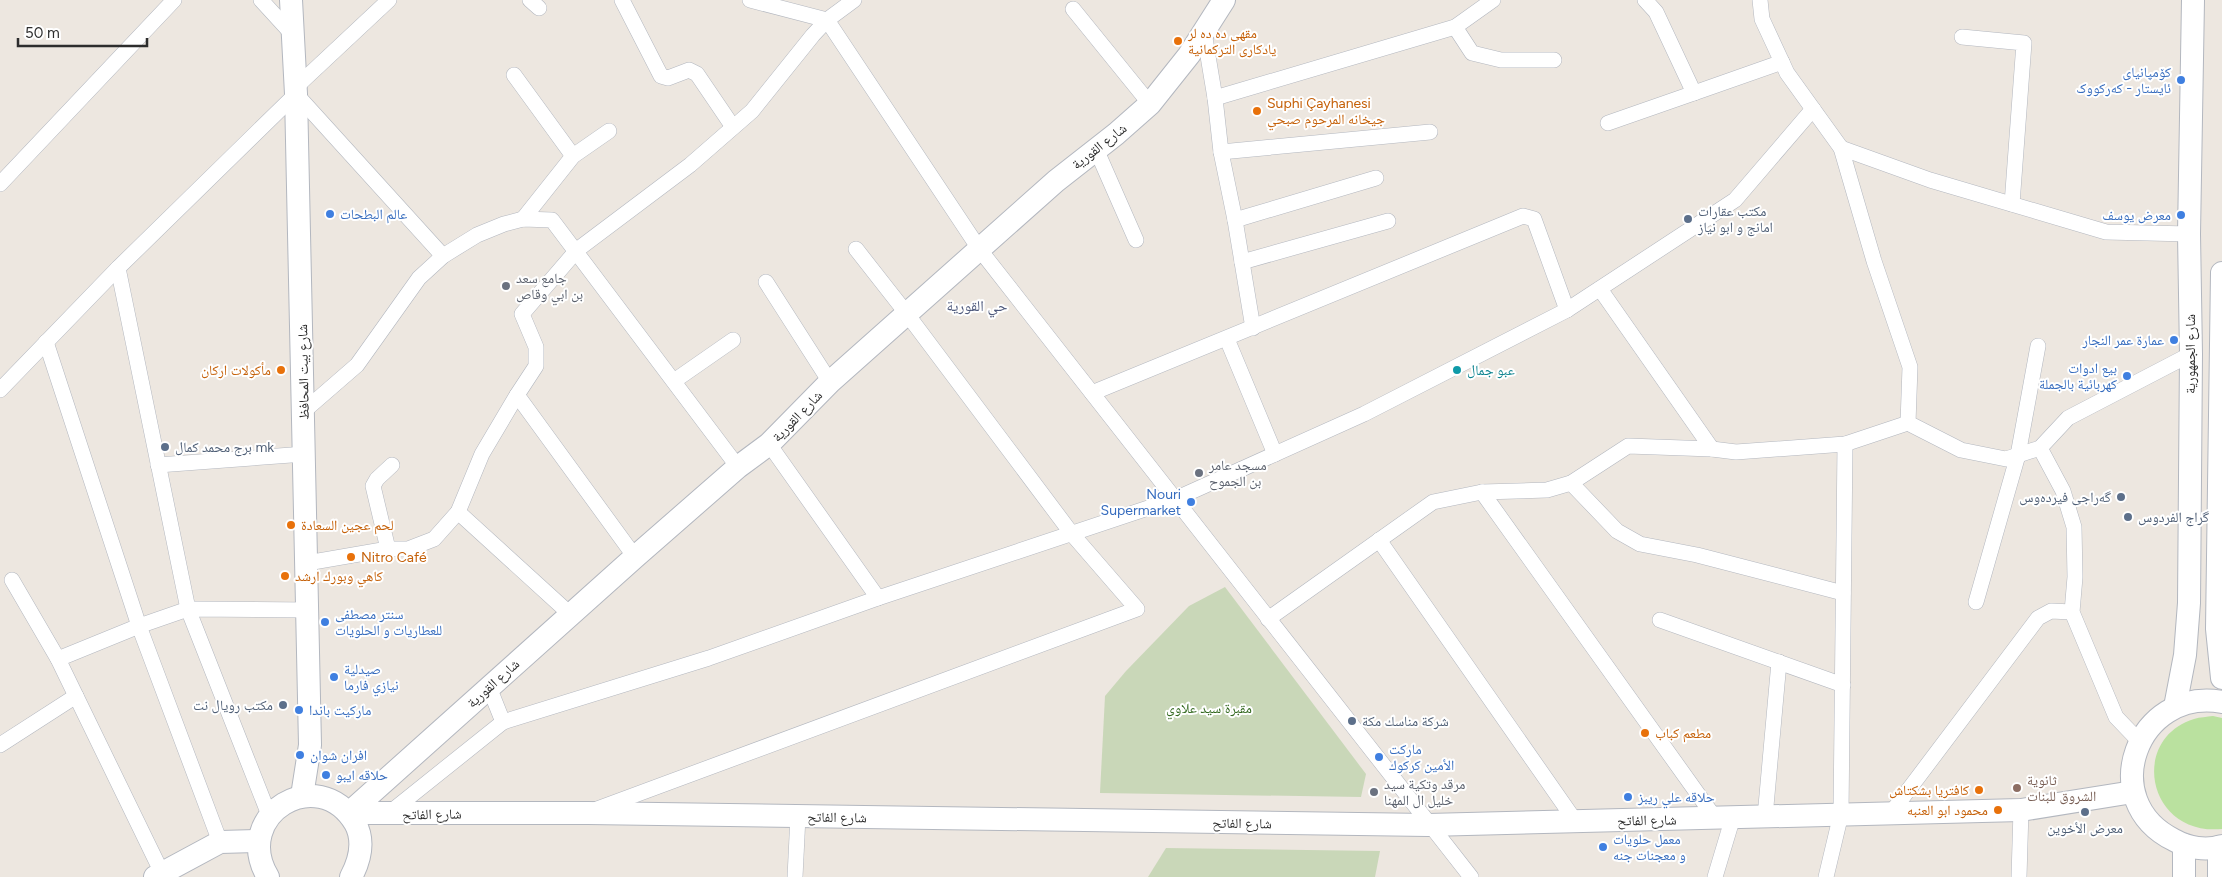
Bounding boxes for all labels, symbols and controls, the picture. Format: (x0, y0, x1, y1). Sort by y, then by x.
scale bar (18, 15, 146, 47)
text: 50 m (25, 24, 60, 42)
place label: مقهى ده ده لر يادكارى التركمانية (1187, 25, 1277, 58)
marker: مقهى ده ده لر يادكارى التركمانية (1172, 35, 1184, 47)
place label: کۆمپانیای ئایستار - کەرکووک (2076, 64, 2171, 97)
marker: کۆمپانیای ئایستار - کەرکووک (2175, 74, 2187, 86)
place label: Suphi Çayhanesi جيخانه المرحوم صبحي (1267, 95, 1385, 131)
marker: Suphi Çayhanesi جيخانه المرحوم صبحي (1251, 105, 1263, 117)
street label: شارع القورية (1069, 120, 1131, 174)
place label: مكتب عقارات امانج و ابو نياز (1697, 203, 1773, 237)
place label: عالم البطحات (340, 206, 407, 224)
place label: معرض يوسف (2102, 207, 2171, 224)
marker: عالم البطحات (324, 208, 336, 220)
marker: معرض يوسف (2175, 209, 2187, 221)
marker: مكتب عقارات امانج و ابو نياز (1682, 213, 1694, 225)
place label: جامع سعد بن ابي وقاص (516, 270, 583, 306)
marker: جامع سعد بن ابي وقاص (500, 280, 512, 292)
district label: حي القورية (947, 297, 1008, 318)
street label: شارع الجمهورية (2182, 314, 2200, 394)
street label: شارع بيت المحافظ (294, 324, 314, 420)
place label: عمارة عمر النجار (2081, 332, 2164, 349)
marker: عمارة عمر النجار (2168, 334, 2180, 346)
place label: بيع ادوات كهربائية بالجملة (2039, 360, 2117, 393)
place label: مأكولات اركان (201, 362, 271, 379)
place label: عبو جمال (1467, 362, 1515, 379)
marker: مأكولات اركان (275, 364, 287, 376)
marker: عبو جمال (1451, 364, 1463, 376)
marker: بيع ادوات كهربائية بالجملة (2121, 370, 2133, 382)
street label: شارع القورية (769, 387, 827, 446)
place label: برج محمد كمال mk (175, 439, 274, 457)
marker: برج محمد كمال mk (159, 441, 171, 453)
place label: مسجد عامر بن الجموح (1208, 457, 1267, 491)
marker: مسجد عامر بن الجموح (1193, 467, 1205, 479)
place label: Nouri Supermarket (1101, 486, 1181, 519)
place label: گەراجی فیردەوس (2019, 489, 2111, 506)
marker: گەراجی فیردەوس (2115, 491, 2127, 503)
marker: Nouri Supermarket (1185, 496, 1197, 508)
place label: گراج الفردوس (2138, 509, 2209, 527)
marker: گراج الفردوس (2122, 511, 2134, 523)
place label: لحم عجين السعادة (301, 517, 394, 535)
marker: لحم عجين السعادة (285, 519, 297, 531)
place label: Nitro Café (361, 549, 427, 566)
marker: Nitro Café (345, 551, 357, 563)
place label: كاهي وبورك ارشد (295, 568, 383, 588)
marker: كاهي وبورك ارشد (279, 570, 291, 582)
place label: سنتر مصطفى للعطاريات و الحلويات (335, 606, 442, 639)
marker: سنتر مصطفى للعطاريات و الحلويات (319, 616, 331, 628)
street label: شارع القورية (464, 655, 524, 712)
place label: صيدلية نيازي فارما (344, 661, 399, 697)
marker: صيدلية نيازي فارما (328, 671, 340, 683)
place label: مكتب رويال نت (193, 697, 273, 714)
marker: مكتب رويال نت (277, 699, 289, 711)
park label: مقبرة سيد علاوي (1166, 700, 1252, 720)
place label: ماركيت باندا (309, 702, 371, 719)
marker: ماركيت باندا (293, 704, 305, 716)
place label: شركة مناسك مكة (1362, 713, 1449, 730)
marker: شركة مناسك مكة (1346, 715, 1358, 727)
place label: مطعم كباب (1655, 725, 1711, 743)
marker: مطعم كباب (1639, 727, 1651, 739)
place label: ماركت الأمين كركوك (1389, 741, 1454, 774)
place label: افران شوان (310, 747, 367, 764)
marker: افران شوان (294, 749, 306, 761)
marker: ماركت الأمين كركوك (1373, 751, 1385, 763)
place label: حلاقه ايبو (336, 767, 388, 784)
marker: حلاقه ايبو (320, 769, 332, 781)
place label: ثانوية الشروق للبنات (2027, 772, 2096, 805)
place label: مرقد وتكية سيد خليل ال المهنا (1384, 776, 1466, 809)
place label: كافتريا بشكتاش (1889, 782, 1969, 799)
marker: ثانوية الشروق للبنات (2011, 782, 2023, 794)
marker: كافتريا بشكتاش (1973, 784, 1985, 796)
marker: مرقد وتكية سيد خليل ال المهنا (1368, 786, 1380, 798)
place label: حلاقه علي ريبز (1637, 789, 1715, 809)
marker: حلاقه علي ريبز (1622, 791, 1634, 803)
place label: محمود ابو العنبه (1907, 802, 1988, 819)
marker: محمود ابو العنبه (1992, 804, 2004, 816)
street label: شارع الفاتح (402, 805, 462, 825)
marker: معرض الأخوين (2079, 806, 2091, 818)
street label: شارع الفاتح (807, 808, 867, 828)
street label: شارع الفاتح (1617, 811, 1677, 831)
street label: شارع الفاتح (1212, 814, 1272, 834)
place label: معرض الأخوين (2047, 820, 2123, 837)
place label: معمل حلويات و معجنات جنه (1613, 831, 1686, 864)
marker: معمل حلويات و معجنات جنه (1597, 841, 1609, 853)

